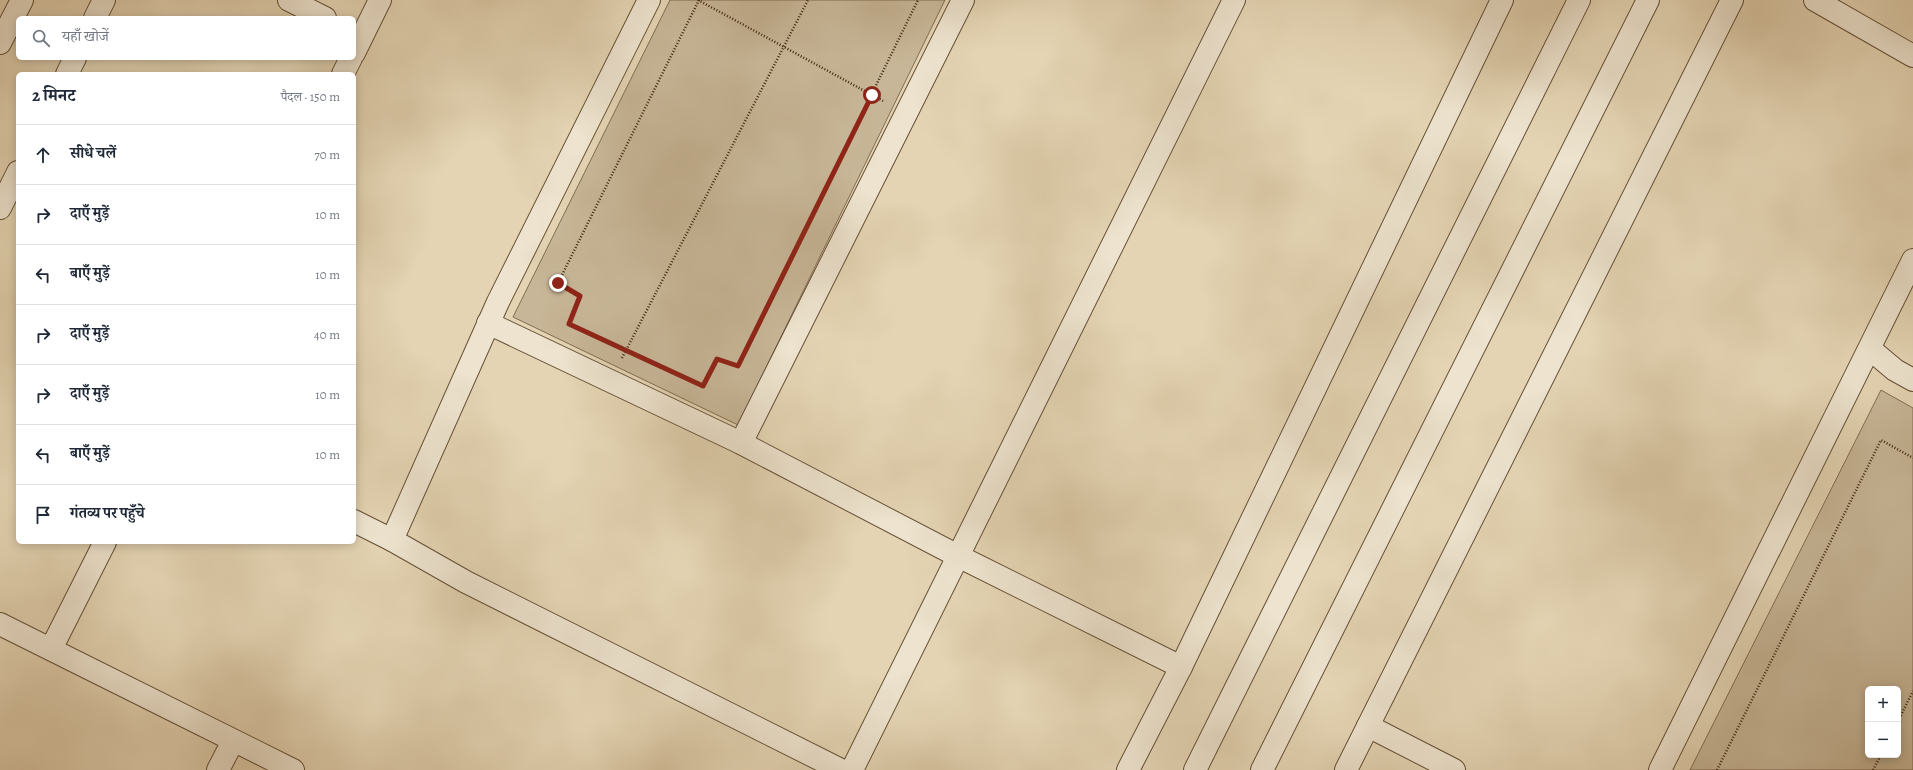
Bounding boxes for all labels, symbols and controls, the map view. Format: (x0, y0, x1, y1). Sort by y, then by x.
search box (16, 16, 356, 60)
text: यहाँ खोजें (62, 26, 109, 46)
icon: search (30, 27, 52, 49)
text: 2 मिनट (32, 84, 75, 107)
route start (863, 86, 881, 104)
text: पैदल · 150 m (281, 88, 340, 105)
text: सीधे चलें (70, 143, 116, 163)
icon: ahead (32, 144, 54, 166)
text: 70 m (314, 146, 340, 163)
text: दाएँ मुड़ें (70, 203, 109, 223)
icon: right (32, 204, 54, 226)
text: 10 m (315, 206, 340, 223)
text: बाएँ मुड़ें (70, 263, 110, 283)
icon: left (32, 264, 54, 286)
text: 10 m (315, 266, 340, 283)
route end (549, 274, 567, 292)
text: दाएँ मुड़ें (70, 323, 109, 343)
icon: right (32, 324, 54, 346)
text: 40 m (314, 326, 340, 343)
text: दाएँ मुड़ें (70, 383, 109, 403)
icon: right (32, 384, 54, 406)
text: 10 m (315, 386, 340, 403)
text: बाएँ मुड़ें (70, 443, 110, 463)
icon: left (32, 444, 54, 466)
text: 10 m (315, 446, 340, 463)
text: गंतव्य पर पहुँचे (70, 503, 145, 523)
icon: arrive (32, 504, 54, 526)
map controls (1865, 686, 1901, 758)
button: + (1865, 686, 1901, 722)
button: − (1865, 722, 1901, 758)

